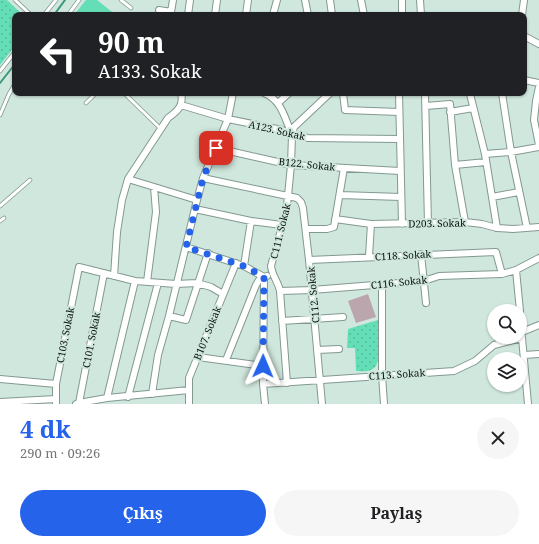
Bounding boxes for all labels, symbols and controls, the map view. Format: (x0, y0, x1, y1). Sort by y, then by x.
text: 90 m (98, 23, 165, 61)
icon: left (32, 28, 84, 80)
text: A133. Sokak (98, 59, 201, 83)
street label: A123. Sokak (247, 117, 307, 143)
pin (199, 131, 233, 165)
icon: arrive (205, 137, 227, 159)
street label: B122. Sokak (278, 154, 336, 174)
street label: C111. Sokak (266, 202, 294, 260)
street label: D203. Sokak (408, 215, 466, 231)
street label: C118. Sokak (374, 247, 432, 263)
street label: C112. Sokak (304, 266, 322, 324)
street label: C116. Sokak (370, 272, 428, 292)
street label: B107. Sokak (190, 304, 224, 362)
map controls (487, 304, 527, 392)
button: search (487, 304, 527, 344)
street label: C103. Sokak (53, 306, 77, 364)
street label: C101. Sokak (79, 311, 103, 369)
position arrow (242, 345, 284, 387)
button: layers (487, 352, 527, 392)
street label: C113. Sokak (368, 365, 426, 383)
text: 4 dk (20, 412, 71, 445)
button: close (477, 417, 519, 459)
text: 290 m · 09:26 (20, 444, 100, 462)
button: Çıkış (20, 490, 266, 536)
button: Paylaş (274, 490, 519, 536)

